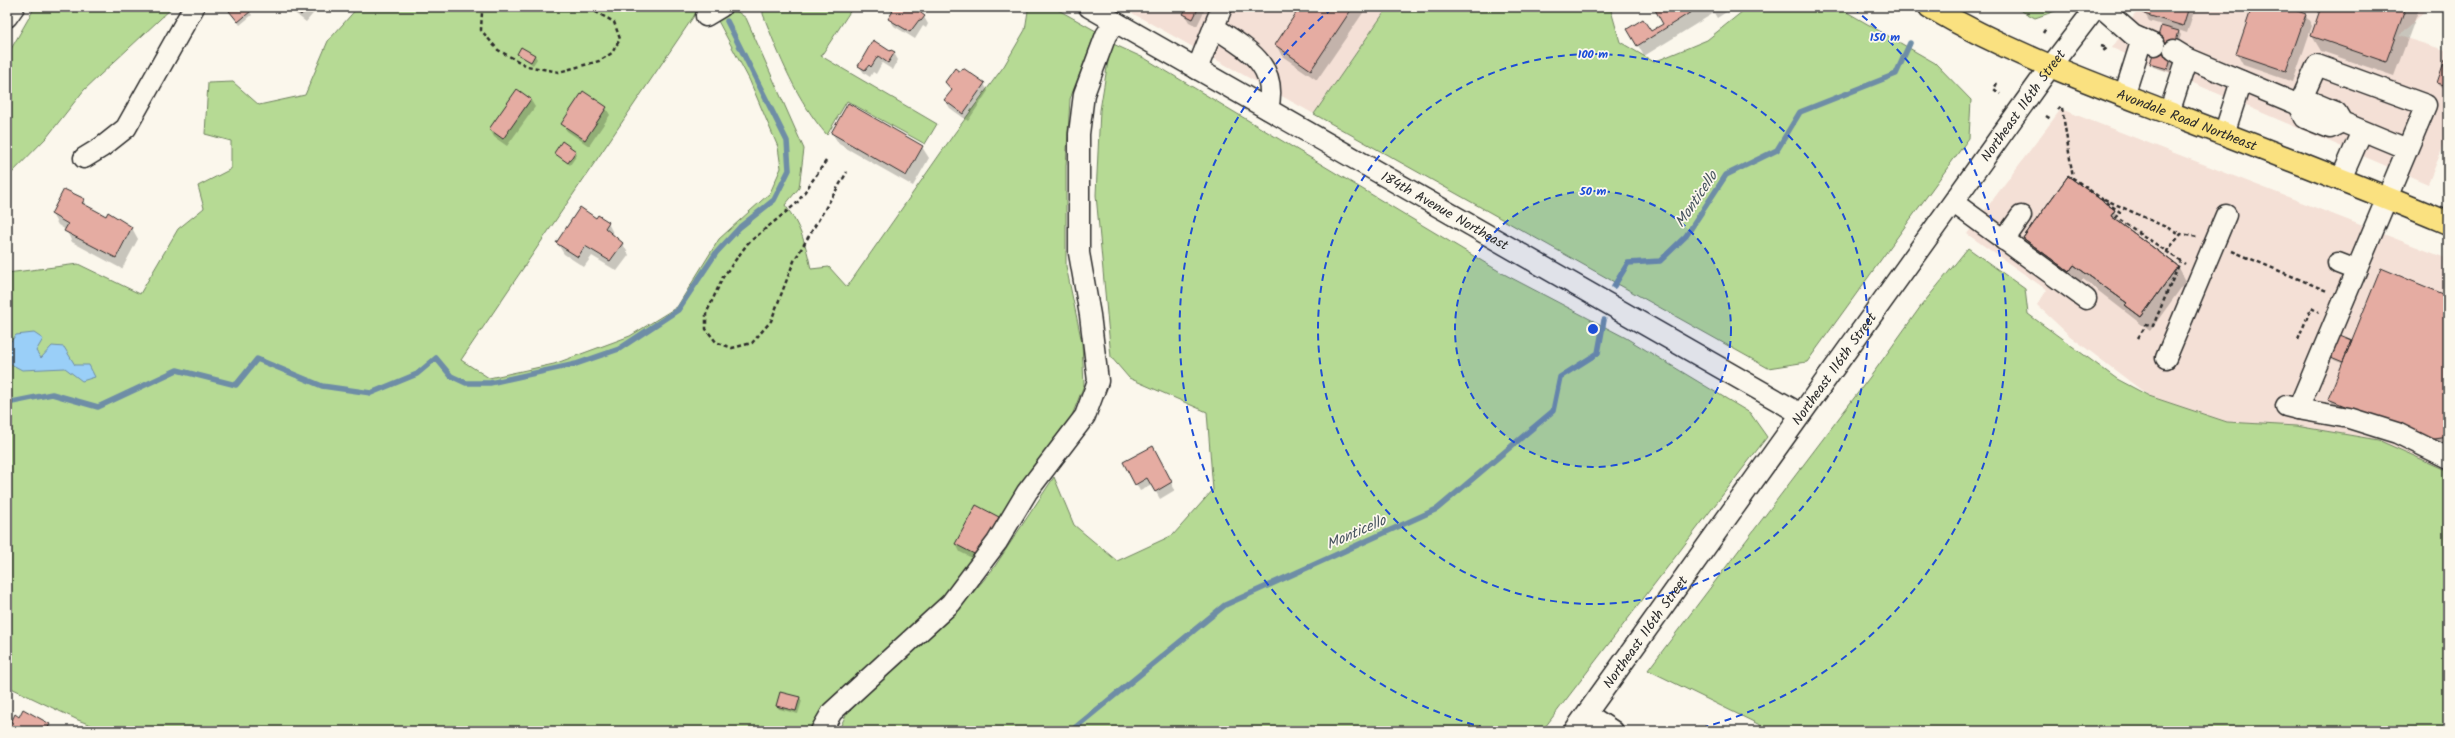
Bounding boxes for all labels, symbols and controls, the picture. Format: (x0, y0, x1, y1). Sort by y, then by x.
text: 150 m (1870, 28, 1900, 47)
text: 100 m (1578, 45, 1608, 64)
street label: Northeast 116th Street (1975, 45, 2072, 167)
street label: Avondale Road Northeast (2113, 84, 2261, 158)
street label: 184th Avenue Northeast (1377, 166, 1513, 257)
water label: Monticello (1669, 166, 1725, 233)
text: 50 m (1579, 182, 1607, 201)
street label: Northeast 116th Street (1787, 308, 1883, 430)
centre of rings (1586, 322, 1600, 336)
water label: Monticello (1322, 509, 1391, 557)
street label: Northeast 116th Street (1598, 571, 1694, 693)

